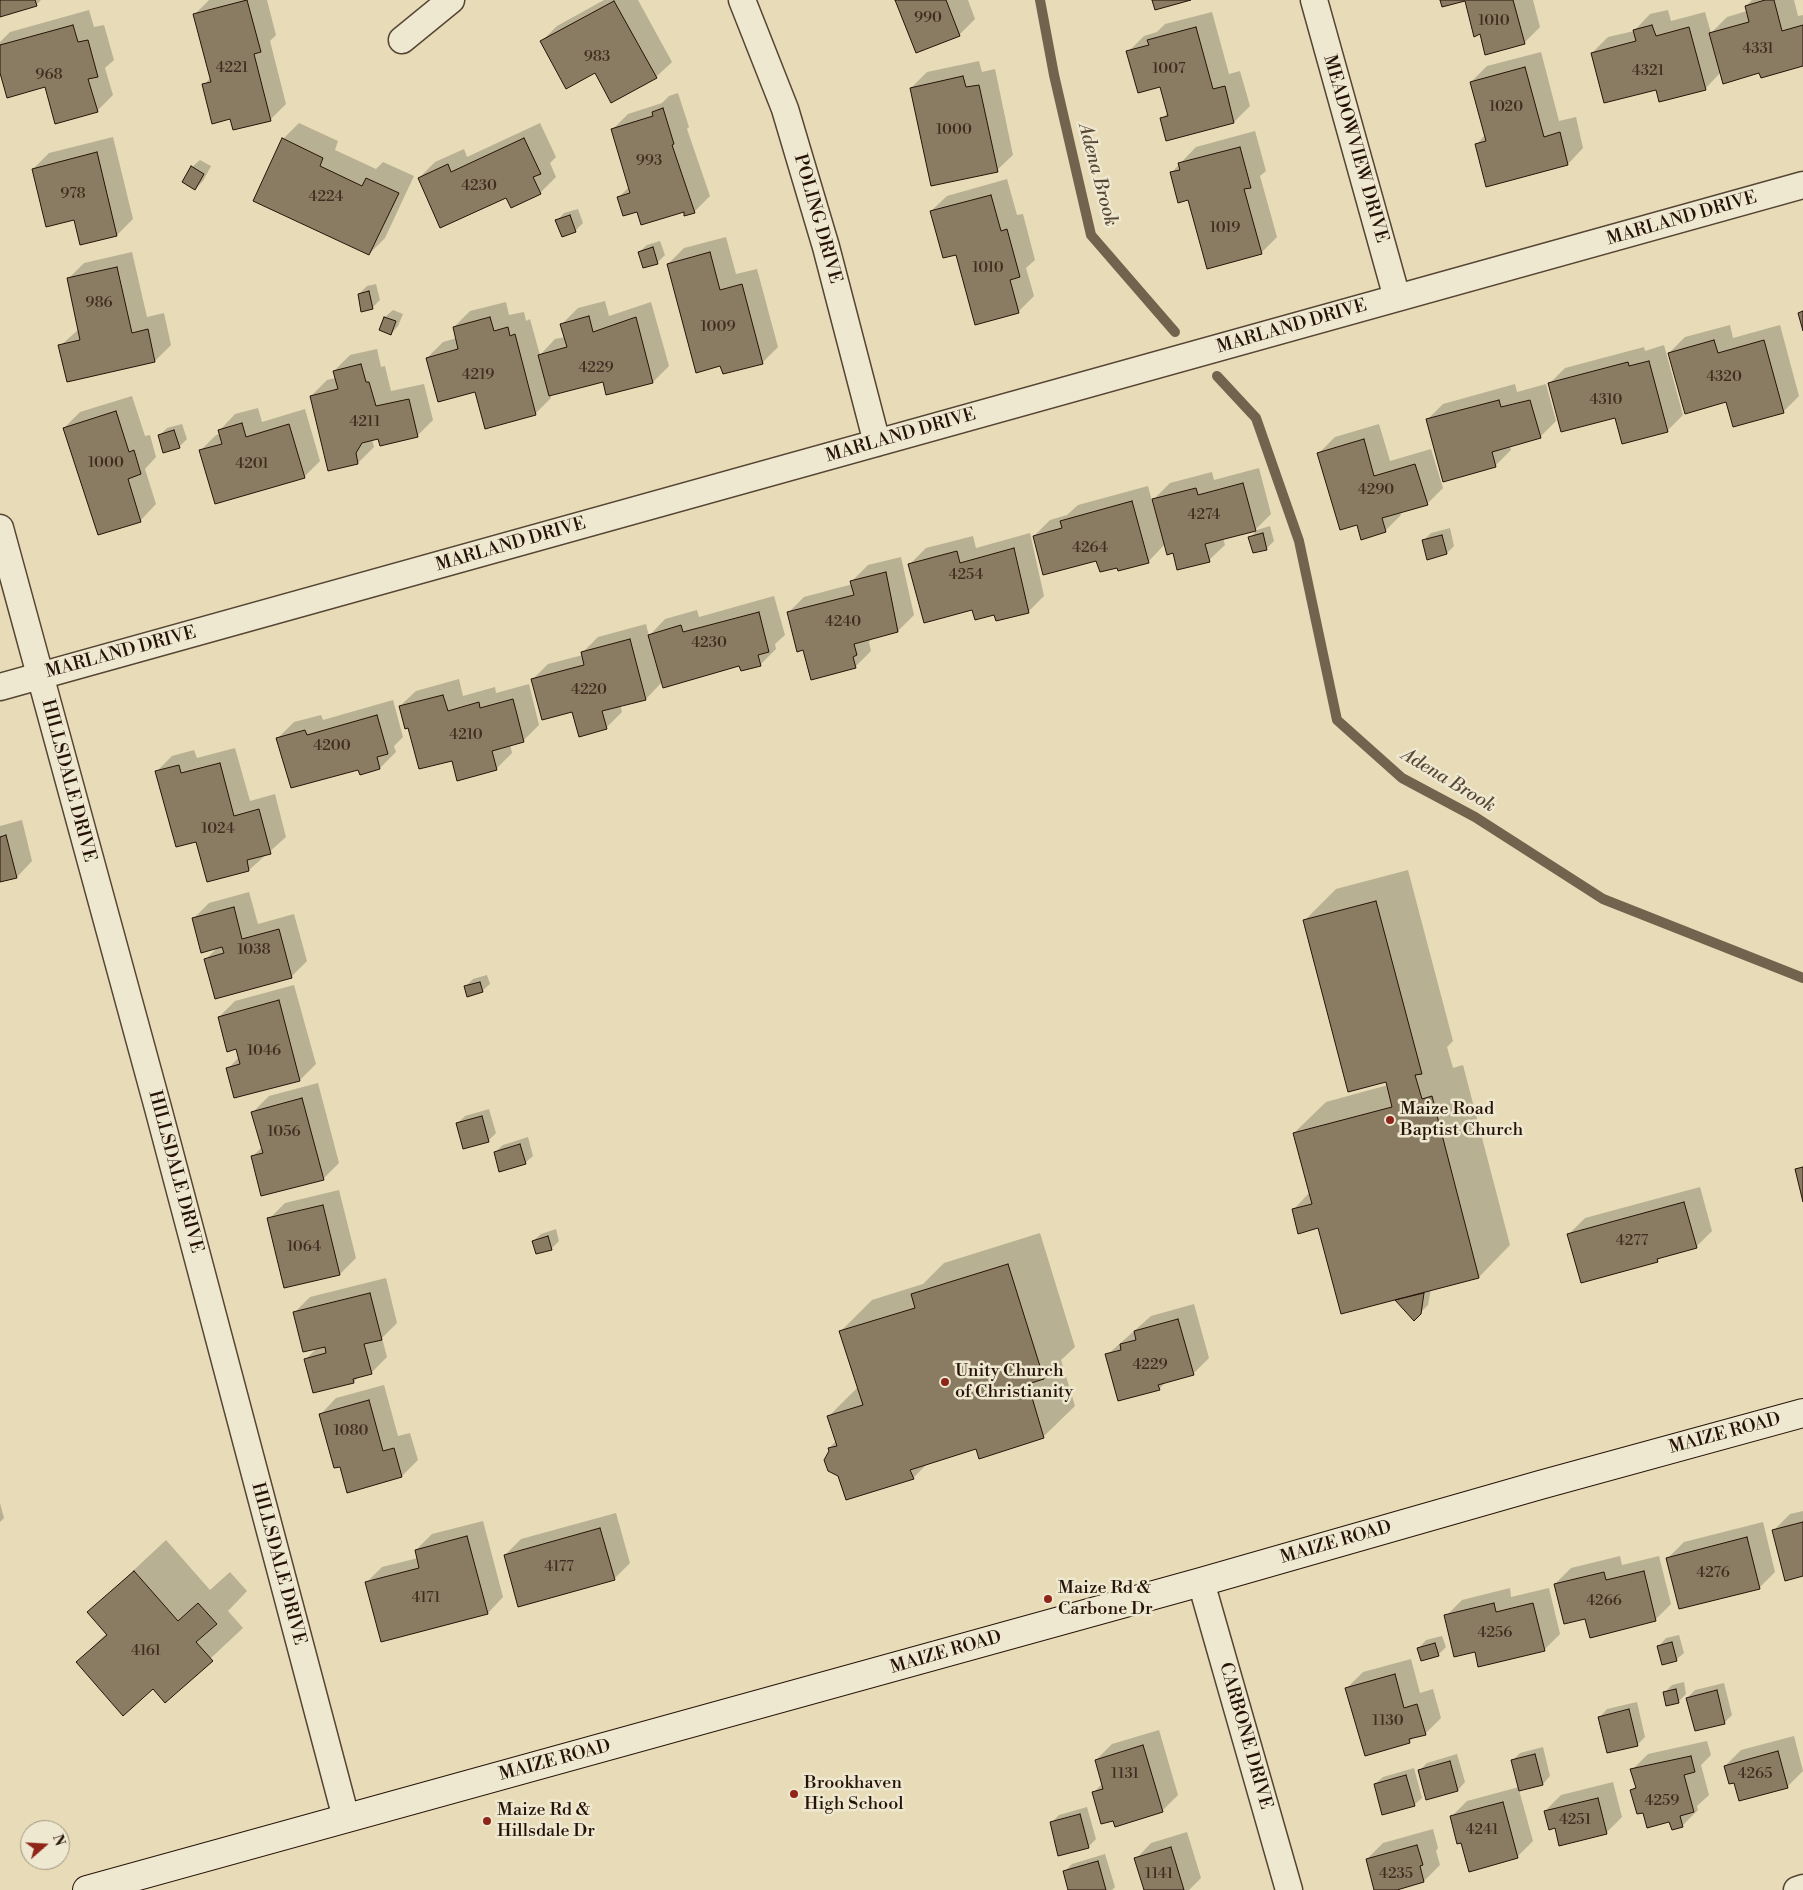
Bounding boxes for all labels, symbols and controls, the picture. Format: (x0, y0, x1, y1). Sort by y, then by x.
house number: 990 (914, 9, 942, 27)
house number: 1010 (1478, 12, 1510, 30)
house number: 4331 (1742, 40, 1774, 58)
house number: 983 (584, 48, 610, 66)
street label: MEADOWVIEW DRIVE (1318, 53, 1392, 245)
house number: 4221 (216, 59, 248, 77)
house number: 1007 (1152, 60, 1186, 78)
house number: 4321 (1632, 62, 1664, 80)
house number: 968 (35, 66, 63, 84)
house number: 1020 (1489, 98, 1523, 116)
house number: 1000 (936, 121, 972, 139)
water label: Adena Brook (1072, 121, 1122, 229)
house number: 993 (636, 152, 662, 170)
street label: POLING DRIVE (788, 152, 846, 286)
house number: 4230 (461, 177, 497, 195)
house number: 978 (60, 185, 86, 203)
street label: MARLAND DRIVE (1604, 187, 1760, 251)
house number: 4224 (308, 188, 344, 206)
house number: 1019 (1210, 219, 1240, 237)
house number: 1010 (972, 259, 1004, 277)
house number: 986 (85, 294, 113, 312)
street label: MARLAND DRIVE (1214, 295, 1370, 359)
house number: 1009 (701, 318, 735, 336)
house number: 4229 (578, 359, 614, 377)
house number: 4219 (462, 366, 494, 384)
house number: 4320 (1706, 368, 1742, 386)
house number: 4310 (1590, 391, 1622, 409)
street label: MARLAND DRIVE (823, 404, 979, 468)
house number: 4211 (349, 413, 381, 431)
house number: 1000 (88, 454, 124, 472)
house number: 4201 (235, 455, 269, 473)
house number: 4290 (1358, 481, 1394, 499)
house number: 4274 (1187, 506, 1221, 524)
street label: MARLAND DRIVE (433, 513, 589, 577)
house number: 4264 (1072, 539, 1108, 557)
house number: 4254 (949, 566, 983, 584)
house number: 4240 (825, 613, 861, 631)
street label: MARLAND DRIVE (43, 622, 199, 684)
house number: 4230 (691, 634, 727, 652)
house number: 4220 (571, 681, 607, 699)
street label: HILLSDALE DRIVE (36, 697, 100, 865)
house number: 4210 (449, 726, 483, 744)
house number: 4200 (313, 737, 351, 755)
water label: Adena Brook (1397, 744, 1499, 818)
house number: 1024 (201, 820, 235, 838)
house number: 1038 (237, 941, 271, 959)
house number: 1046 (247, 1042, 281, 1060)
street label: HILLSDALE DRIVE (143, 1088, 207, 1256)
place label: Maize Road Baptist Church (1400, 1099, 1523, 1142)
marker: Maize Road Baptist Church (1384, 1114, 1396, 1126)
house number: 1056 (267, 1123, 301, 1141)
house number: 4277 (1616, 1232, 1648, 1250)
house number: 1064 (287, 1238, 321, 1256)
house number: 4229 (1132, 1356, 1168, 1374)
place label: Unity Church of Christianity (955, 1361, 1073, 1404)
marker: Unity Church of Christianity (939, 1376, 951, 1388)
street label: MAIZE ROAD (1667, 1409, 1783, 1459)
house number: 1080 (333, 1422, 369, 1440)
street label: HILLSDALE DRIVE (246, 1480, 310, 1648)
street label: MAIZE ROAD (1278, 1517, 1394, 1569)
house number: 4177 (544, 1558, 574, 1576)
house number: 4276 (1696, 1564, 1730, 1582)
place label: Maize Rd & Carbone Dr (1058, 1578, 1153, 1620)
house number: 4171 (411, 1589, 441, 1607)
house number: 4266 (1586, 1592, 1622, 1610)
marker: Maize Rd & Carbone Dr (1042, 1593, 1054, 1605)
house number: 4256 (1478, 1624, 1512, 1642)
street label: MAIZE ROAD (888, 1627, 1004, 1679)
house number: 4161 (131, 1642, 161, 1660)
street label: CARBONE DRIVE (1214, 1660, 1276, 1812)
house number: 1130 (1372, 1712, 1404, 1730)
street label: MAIZE ROAD (497, 1736, 613, 1786)
house number: 1131 (1111, 1765, 1139, 1783)
house number: 4265 (1738, 1765, 1772, 1783)
place label: Brookhaven High School (804, 1773, 904, 1816)
marker: Brookhaven High School (788, 1788, 800, 1800)
house number: 4259 (1645, 1792, 1679, 1810)
place label: Maize Rd & Hillsdale Dr (497, 1800, 595, 1842)
house number: 4251 (1559, 1811, 1591, 1829)
marker: Maize Rd & Hillsdale Dr (481, 1815, 493, 1827)
north arrow (20, 1820, 70, 1870)
house number: 4241 (1466, 1821, 1498, 1839)
text: N (48, 1832, 69, 1849)
house number: 1141 (1145, 1865, 1173, 1883)
house number: 4235 (1379, 1865, 1413, 1883)

